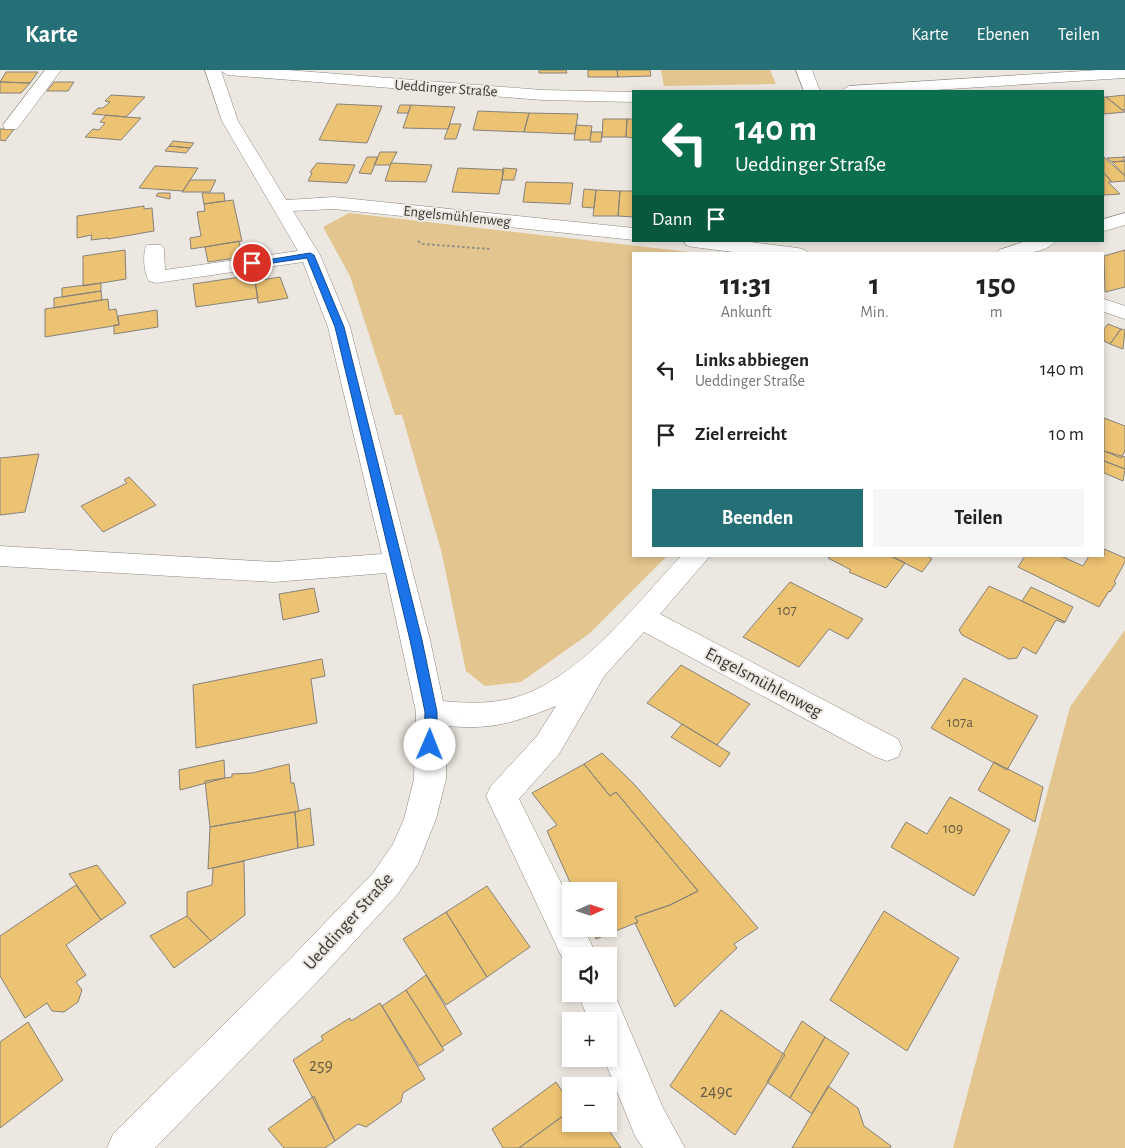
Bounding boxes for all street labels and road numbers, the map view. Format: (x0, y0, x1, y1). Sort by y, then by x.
street label: Ueddinger Straße (394, 77, 498, 100)
street label: Engelsmühlenweg (403, 203, 512, 230)
street label: Engelsmühlenweg (702, 645, 825, 721)
street label: Ueddinger Straße (301, 870, 397, 974)

